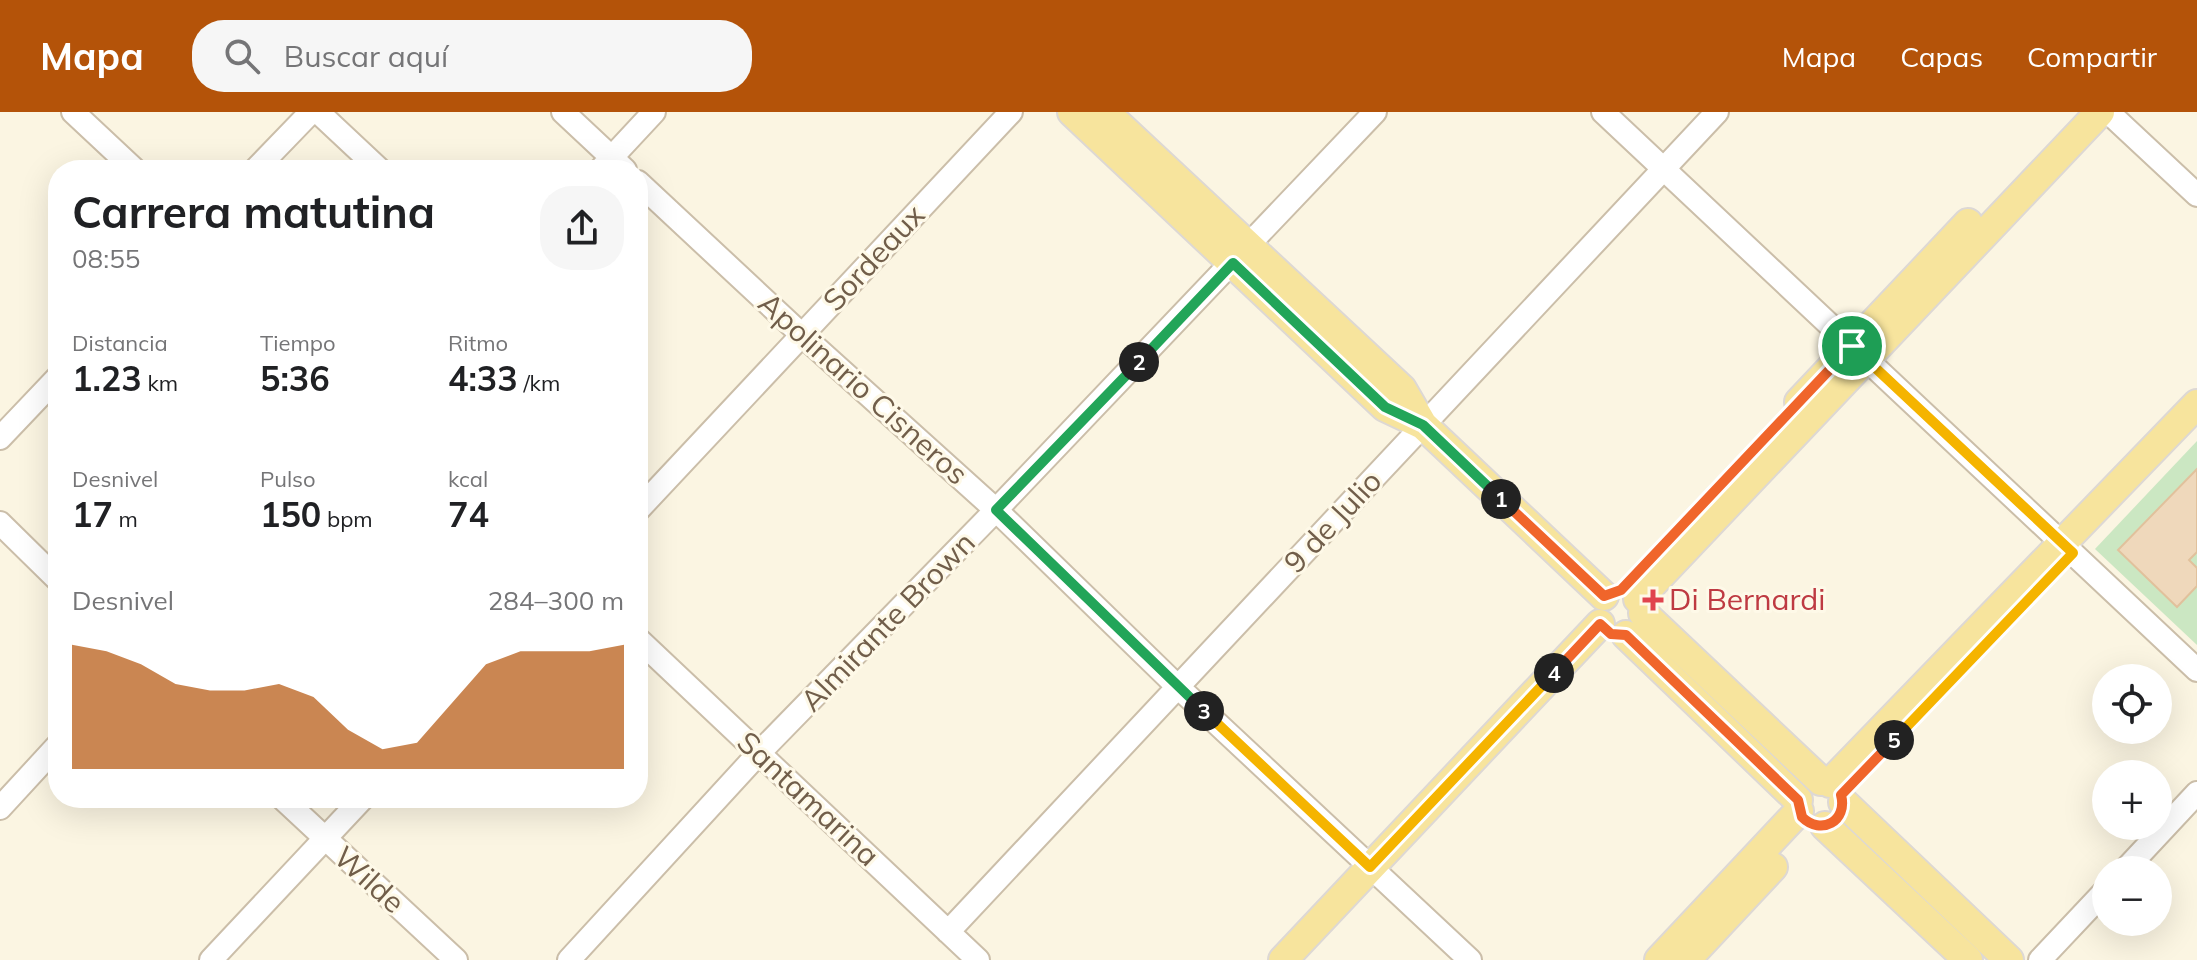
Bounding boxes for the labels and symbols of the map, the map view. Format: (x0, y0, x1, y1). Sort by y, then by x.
street label: Sordeaux (814, 196, 932, 319)
street label: Apolinario Cisneros (751, 284, 976, 492)
pin (1818, 312, 1886, 380)
pin: 2 (1119, 342, 1159, 382)
street label: 9 de Julio (1275, 462, 1389, 581)
pin: 1 (1481, 479, 1521, 519)
street label: Almirante Brown (792, 524, 983, 719)
place label: Di Bernardi (1669, 580, 1825, 618)
marker: Di Bernardi (1644, 591, 1662, 609)
pin: 4 (1534, 653, 1574, 693)
pin: 3 (1184, 691, 1224, 731)
pin: 5 (1874, 720, 1914, 760)
street label: Santamarina (730, 723, 888, 874)
street label: Wilde (326, 838, 413, 921)

